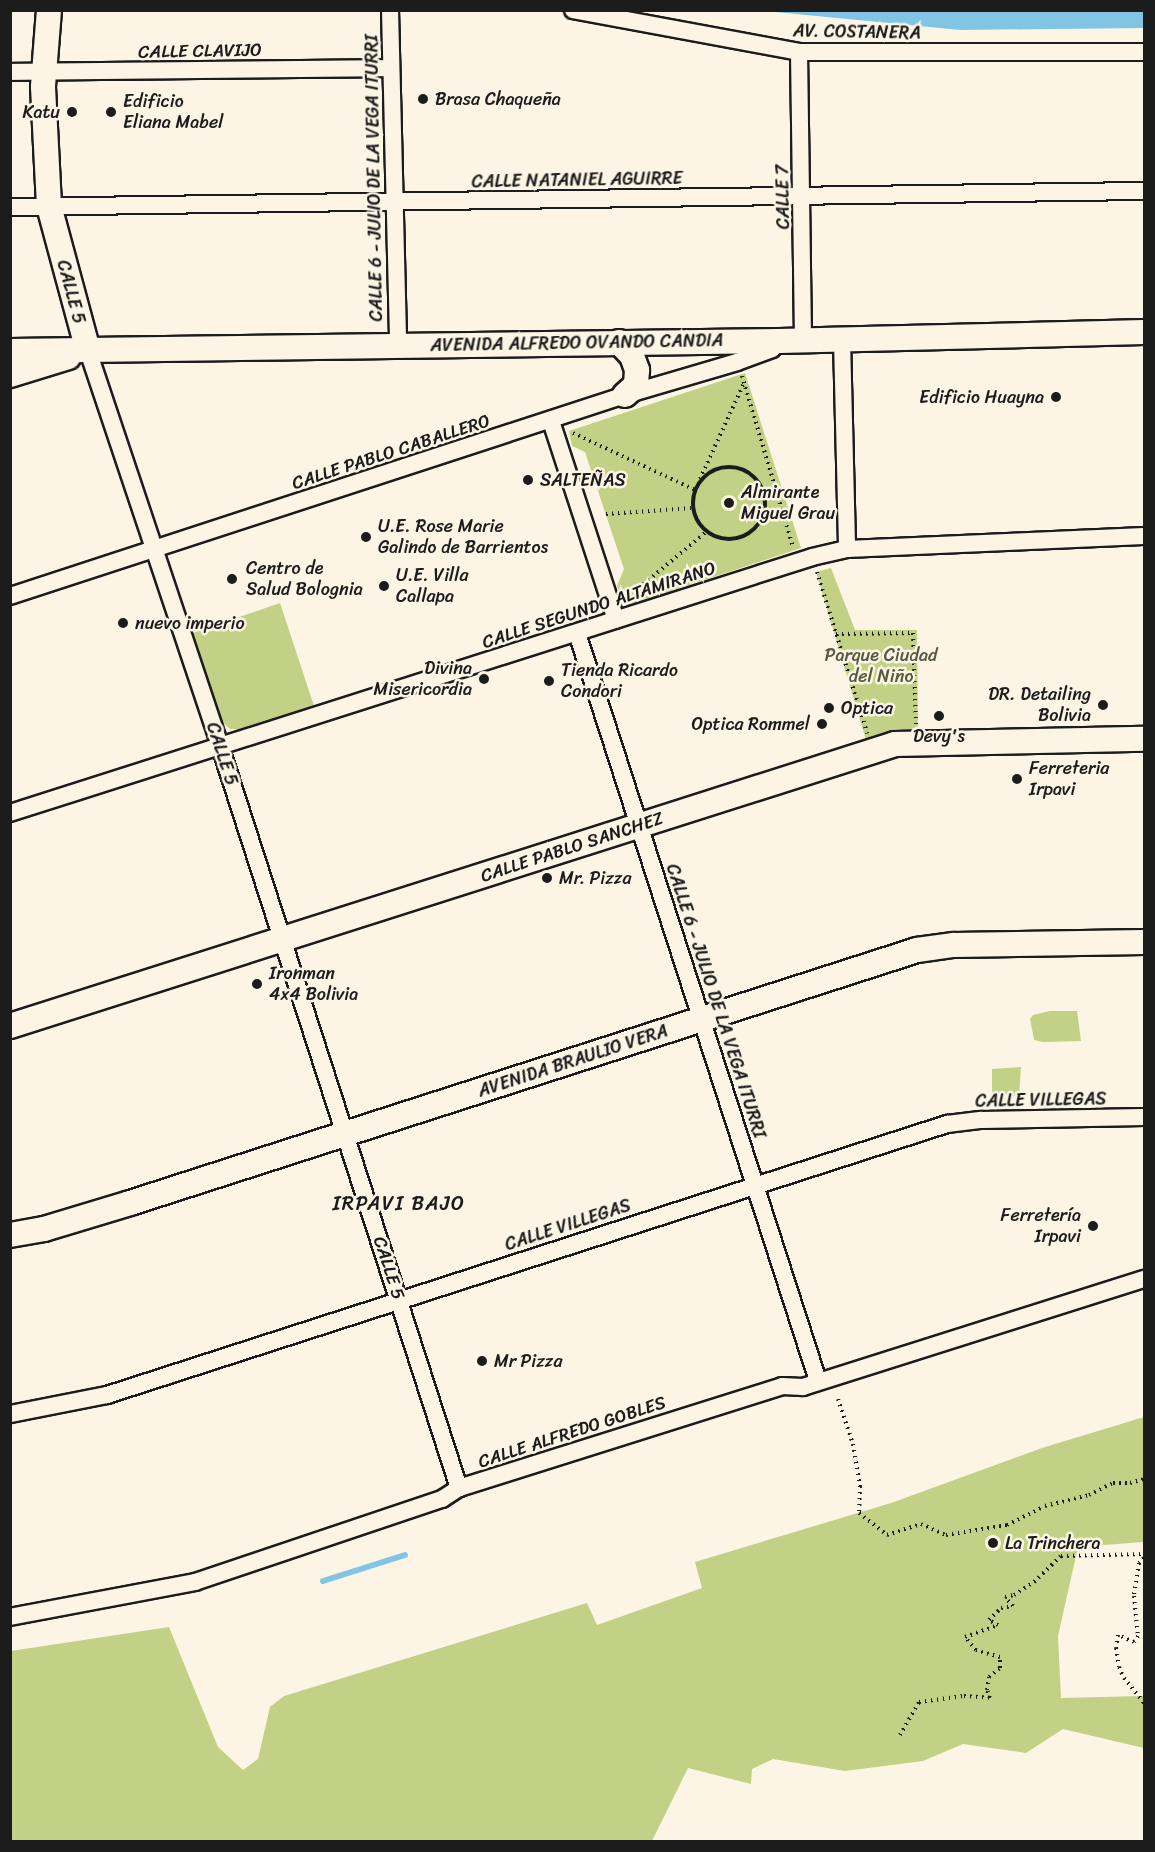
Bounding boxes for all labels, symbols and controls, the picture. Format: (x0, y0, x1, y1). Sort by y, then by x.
street label: AV. COSTANERA (792, 20, 922, 44)
street label: CALLE 6 - JULIO DE LA VEGA ITURRI (361, 35, 387, 321)
street label: CALLE CLAVIJO (139, 39, 261, 63)
place label: Brasa Chaqueña (435, 88, 560, 110)
place label: Edificio Eliana Mabel (123, 91, 224, 134)
marker: Brasa Chaqueña (416, 92, 430, 106)
place label: Katu (23, 101, 60, 123)
marker: Katu (65, 105, 79, 119)
marker: Edificio Eliana Mabel (104, 105, 118, 119)
street label: CALLE 7 (772, 165, 794, 229)
street label: CALLE NATANIEL AGUIRRE (471, 167, 683, 193)
street label: CALLE 5 (52, 258, 90, 326)
street label: AVENIDA ALFREDO OVANDO CANDIA (432, 330, 722, 356)
place label: Edificio Huayna (919, 386, 1044, 408)
marker: Edificio Huayna (1049, 390, 1063, 404)
street label: CALLE PABLO CABALLERO (289, 410, 493, 494)
place label: SALTEÑAS (540, 469, 626, 491)
marker: SALTEÑAS (521, 473, 535, 487)
place label: Almirante Miguel Grau (741, 482, 835, 524)
marker: Almirante Miguel Grau (722, 496, 736, 510)
place label: U.E. Rose Marie Galindo de Barrientos (378, 516, 548, 558)
marker: U.E. Rose Marie Galindo de Barrientos (359, 530, 373, 544)
street label: CALLE SEGUNDO ALTAMIRANO (480, 557, 718, 653)
place label: Centro de Salud Bolognia (246, 558, 363, 600)
place label: U.E. Villa Callapa (396, 565, 468, 608)
marker: Centro de Salud Bolognia (223, 570, 241, 588)
marker: U.E. Villa Callapa (377, 579, 391, 593)
place label: nuevo imperio (135, 612, 245, 634)
marker: nuevo imperio (116, 616, 130, 630)
park label: Parque Ciudad del Niño (825, 645, 937, 688)
place label: Divina Misericordia (373, 658, 472, 700)
place label: Tienda Ricardo Condori (561, 660, 678, 702)
marker: Divina Misericordia (477, 672, 491, 686)
marker: Tienda Ricardo Condori (542, 674, 556, 688)
place label: DR. Detailing Bolivia (988, 684, 1091, 726)
place label: Optica (841, 697, 893, 719)
marker: DR. Detailing Bolivia (1096, 698, 1110, 712)
marker: Optica (822, 701, 836, 715)
marker: Devy's (932, 709, 946, 723)
place label: Optica Rommel (691, 713, 810, 735)
marker: Optica Rommel (815, 717, 829, 731)
street label: CALLE 5 (202, 720, 242, 788)
place label: Devy's (913, 725, 965, 747)
place label: Ferreteria Irpavi (1029, 758, 1109, 800)
marker: Ferreteria Irpavi (1010, 772, 1024, 786)
street label: CALLE PABLO SANCHEZ (478, 807, 666, 887)
street label: CALLE 6 - JULIO DE LA VEGA ITURRI (662, 862, 770, 1140)
place label: Mr. Pizza (559, 867, 632, 889)
marker: Mr. Pizza (540, 871, 554, 885)
place label: Ironman 4x4 Bolivia (269, 963, 358, 1006)
marker: Ironman 4x4 Bolivia (250, 977, 264, 991)
street label: AVENIDA BRAULIO VERA (476, 1020, 670, 1102)
street label: CALLE VILLEGAS (974, 1088, 1108, 1112)
district label: IRPAVI BAJO (333, 1191, 465, 1215)
street label: CALLE VILLEGAS (501, 1194, 635, 1256)
place label: Ferretería Irpavi (1001, 1205, 1081, 1248)
marker: Ferretería Irpavi (1086, 1219, 1100, 1233)
street label: CALLE 5 (369, 1234, 409, 1302)
place label: Mr Pizza (494, 1350, 563, 1372)
marker: Mr Pizza (475, 1354, 489, 1368)
street label: CALLE ALFREDO GOBLES (475, 1391, 669, 1473)
place label: La Trinchera (1005, 1532, 1102, 1554)
marker: La Trinchera (986, 1536, 1000, 1550)

